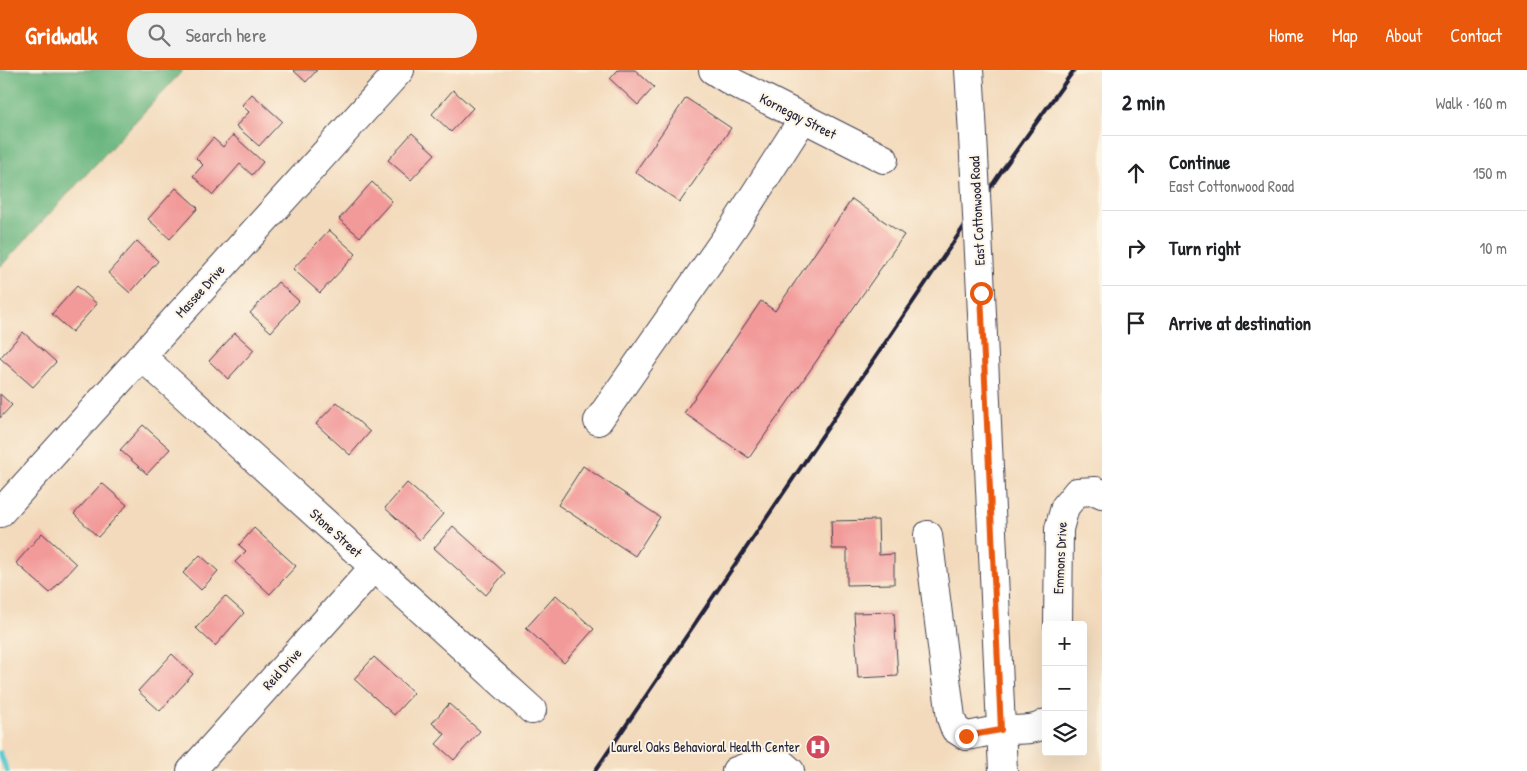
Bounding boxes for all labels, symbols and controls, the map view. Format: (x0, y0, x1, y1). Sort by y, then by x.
search box (127, 13, 477, 58)
text: Gridwalk (25, 19, 97, 51)
icon: search (145, 21, 173, 49)
text: Search here (185, 22, 267, 48)
text: Home (1269, 23, 1304, 48)
text: Map (1332, 23, 1357, 48)
text: About (1385, 23, 1422, 48)
text: Contact (1450, 23, 1502, 48)
street label: Kornegay Street (756, 88, 840, 144)
text: 2 min (1122, 88, 1165, 117)
text: Walk · 160 m (1435, 92, 1507, 114)
text: Continue (1169, 149, 1230, 175)
street label: East Cottonwood Road (964, 155, 989, 266)
icon: ahead (1122, 159, 1150, 187)
text: 150 m (1473, 162, 1507, 184)
text: East Cottonwood Road (1169, 175, 1294, 197)
icon: right (1122, 234, 1150, 262)
text: Turn right (1169, 235, 1240, 261)
text: 10 m (1479, 237, 1507, 259)
street label: Massee Drive (171, 260, 229, 321)
route start (970, 282, 993, 305)
icon: arrive (1122, 309, 1150, 337)
text: Arrive at destination (1169, 310, 1311, 336)
street label: Stone Street (306, 504, 367, 561)
street label: Emmons Drive (1048, 521, 1071, 594)
map controls (1042, 621, 1087, 756)
button: + (1042, 621, 1087, 666)
street label: Reid Drive (258, 643, 306, 694)
button: − (1042, 666, 1087, 711)
button: layers (1042, 711, 1087, 756)
route end (955, 725, 978, 748)
hospital icon: Laurel Oaks Behavioral Health Center (805, 734, 831, 760)
place label: Laurel Oaks Behavioral Health Center (611, 737, 801, 756)

